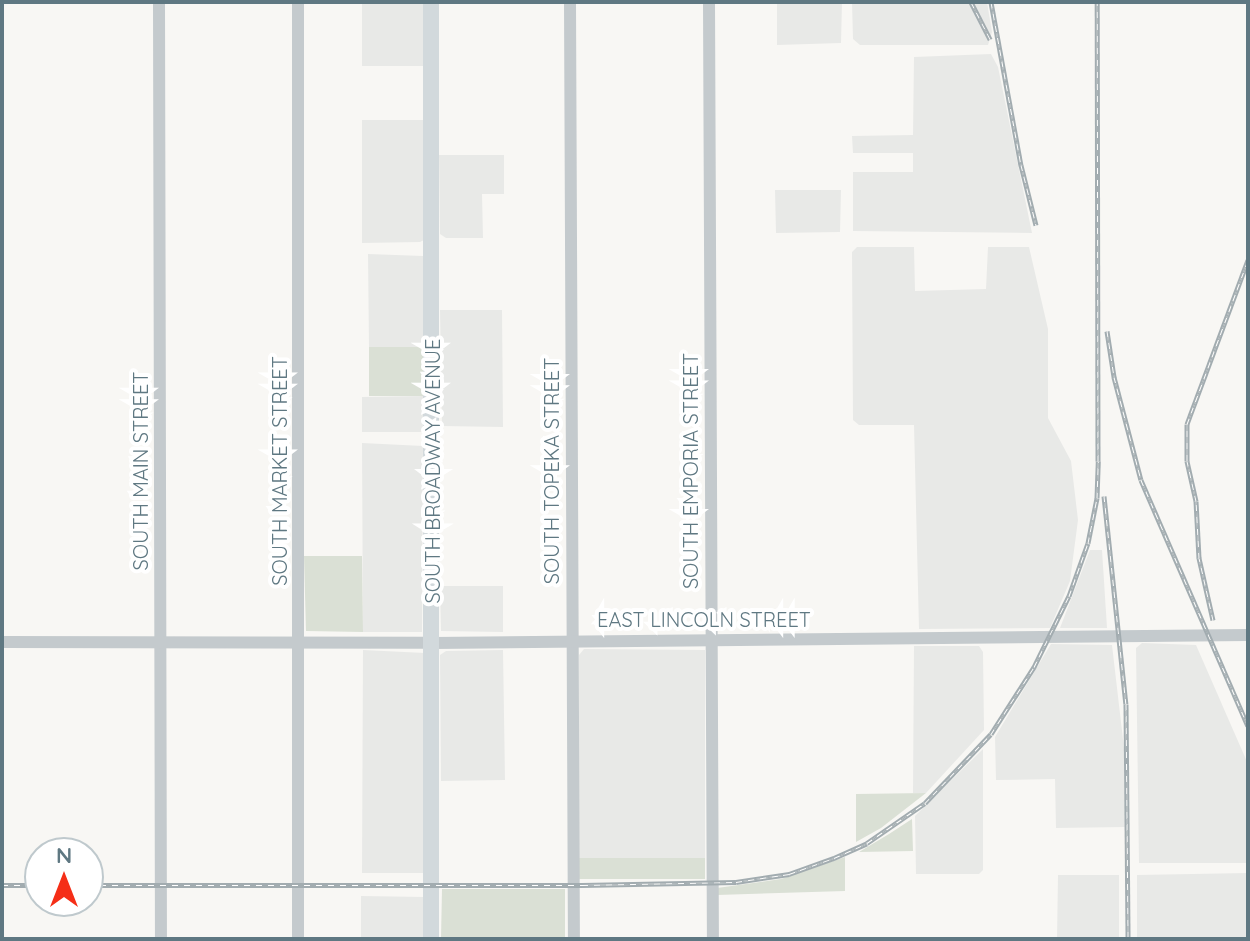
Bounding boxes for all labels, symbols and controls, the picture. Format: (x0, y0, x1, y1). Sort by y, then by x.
street label: SOUTH BROADWAY AVENUE (420, 339, 444, 603)
street label: SOUTH EMPORIA STREET (678, 353, 702, 589)
street label: SOUTH MARKET STREET (267, 356, 291, 586)
street label: SOUTH TOPEKA STREET (539, 358, 563, 584)
street label: SOUTH MAIN STREET (128, 372, 152, 570)
street label: EAST LINCOLN STREET (597, 607, 811, 631)
north arrow (24, 837, 104, 917)
text: N (56, 841, 72, 869)

